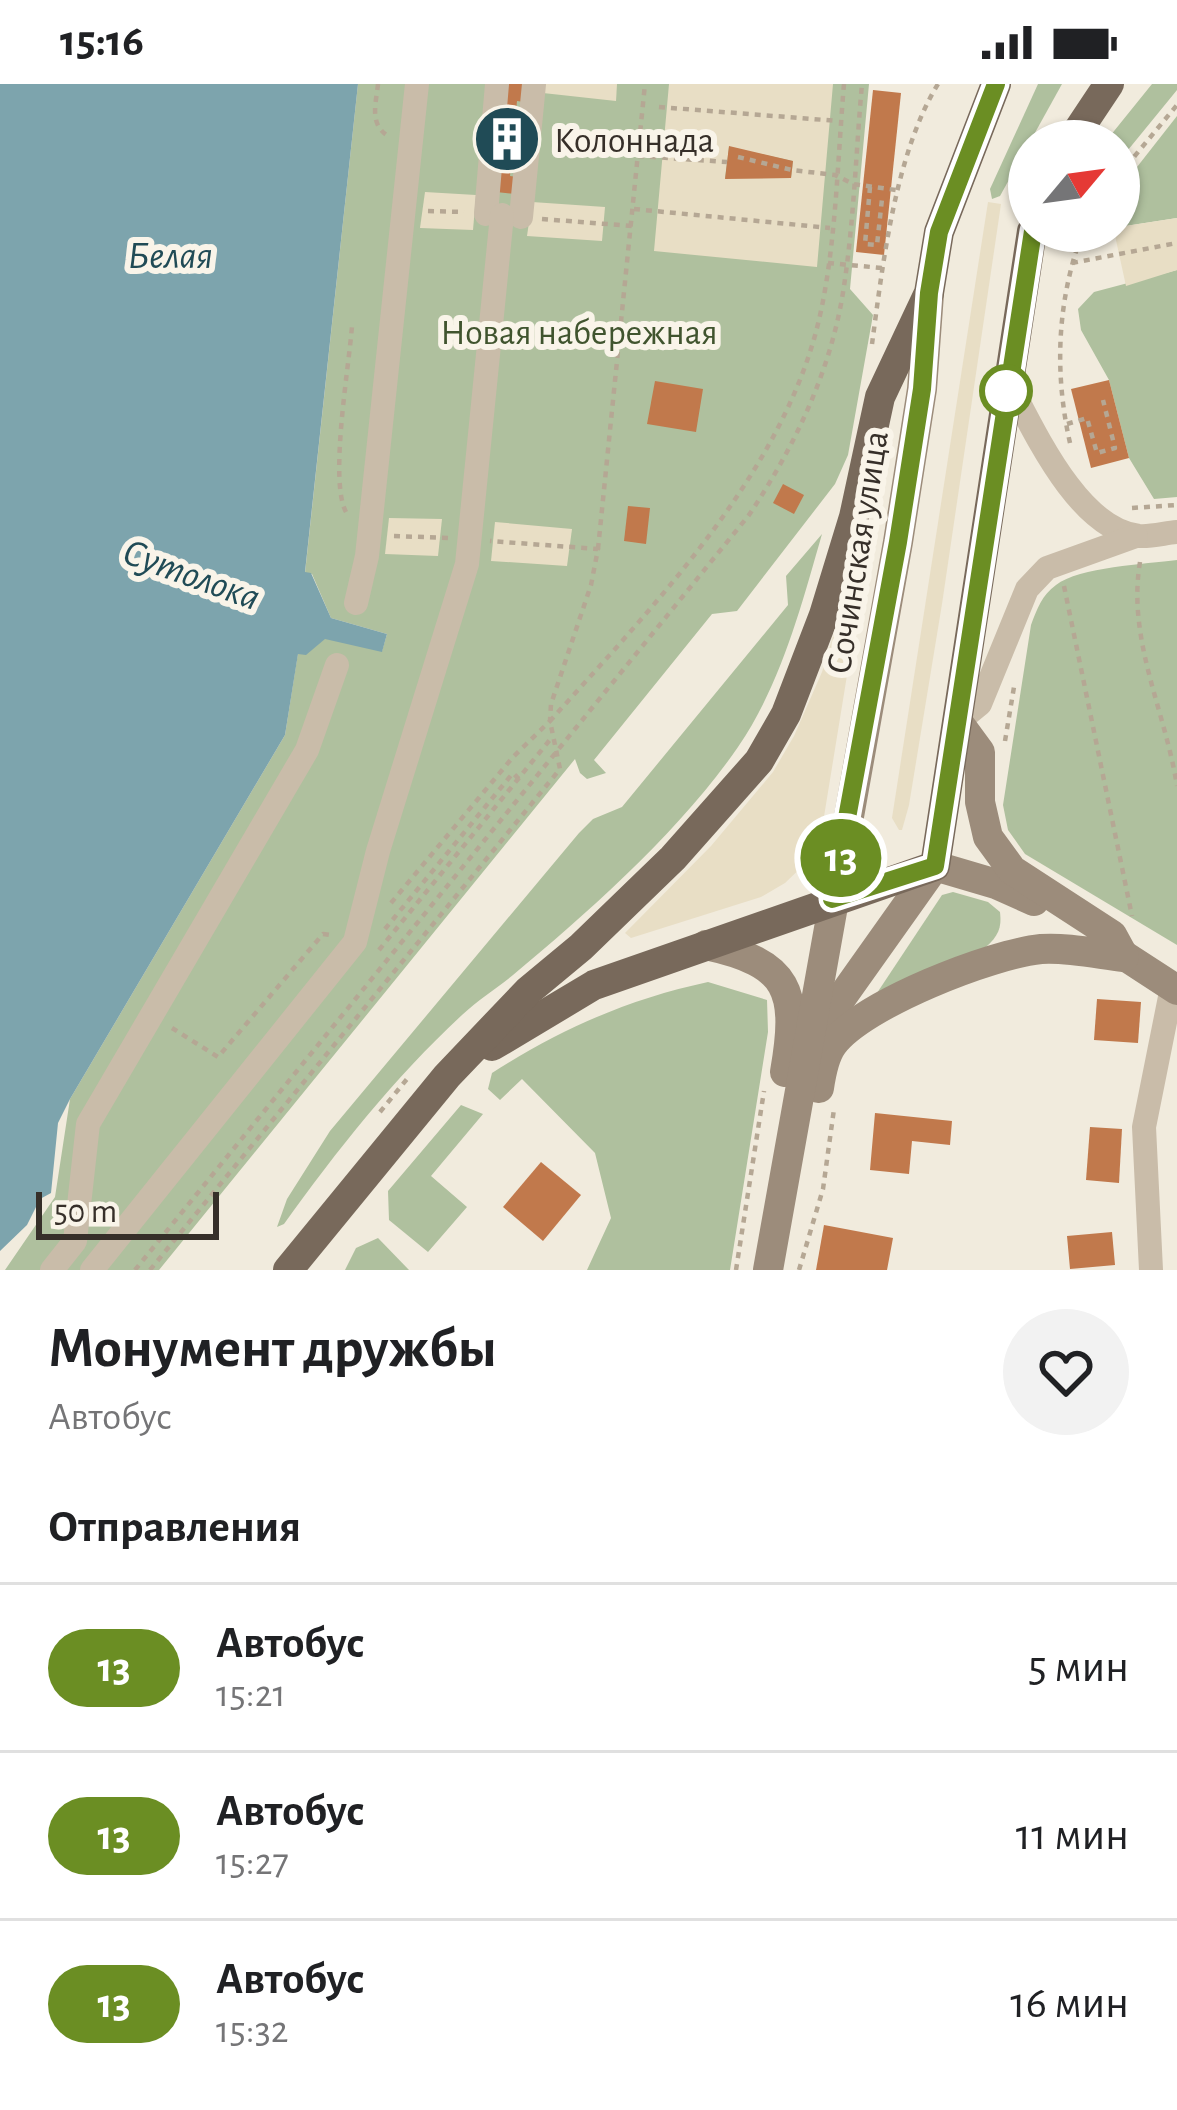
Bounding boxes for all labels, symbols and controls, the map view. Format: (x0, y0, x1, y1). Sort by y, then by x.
text: 15:16 (60, 19, 144, 64)
building icon: Колоннада (472, 104, 542, 174)
north arrow (1008, 120, 1140, 252)
map controls (1008, 120, 1140, 252)
place label: Колоннада (554, 123, 714, 159)
water label: Белая (127, 237, 213, 276)
park label: Новая набережная (440, 315, 718, 351)
unlabelled marker (981, 366, 1031, 416)
street label: Сочинская улица (821, 428, 895, 676)
water label: Сутолока (118, 533, 265, 618)
line badge: 13 (787, 819, 895, 897)
text: 13 (824, 837, 858, 879)
scale bar (36, 1186, 219, 1239)
text: 50 m (54, 1196, 117, 1229)
button: heart (1003, 1309, 1129, 1435)
text: Монумент дружбы (48, 1320, 497, 1377)
text: Автобус (48, 1398, 172, 1437)
text: Отправления (48, 1505, 301, 1550)
text: Автобус (216, 1621, 365, 1666)
text: 5 мин (1028, 1645, 1129, 1690)
text: 13 (97, 1647, 131, 1689)
text: 15:21 (216, 1675, 286, 1714)
text: Автобус (216, 1789, 365, 1834)
text: 11 мин (1016, 1813, 1129, 1858)
text: 13 (97, 1815, 131, 1857)
text: 15:27 (216, 1843, 289, 1882)
text: Автобус (216, 1957, 365, 2002)
text: 16 мин (1010, 1981, 1129, 2026)
text: 13 (97, 1983, 131, 2025)
text: 15:32 (216, 2011, 288, 2050)

